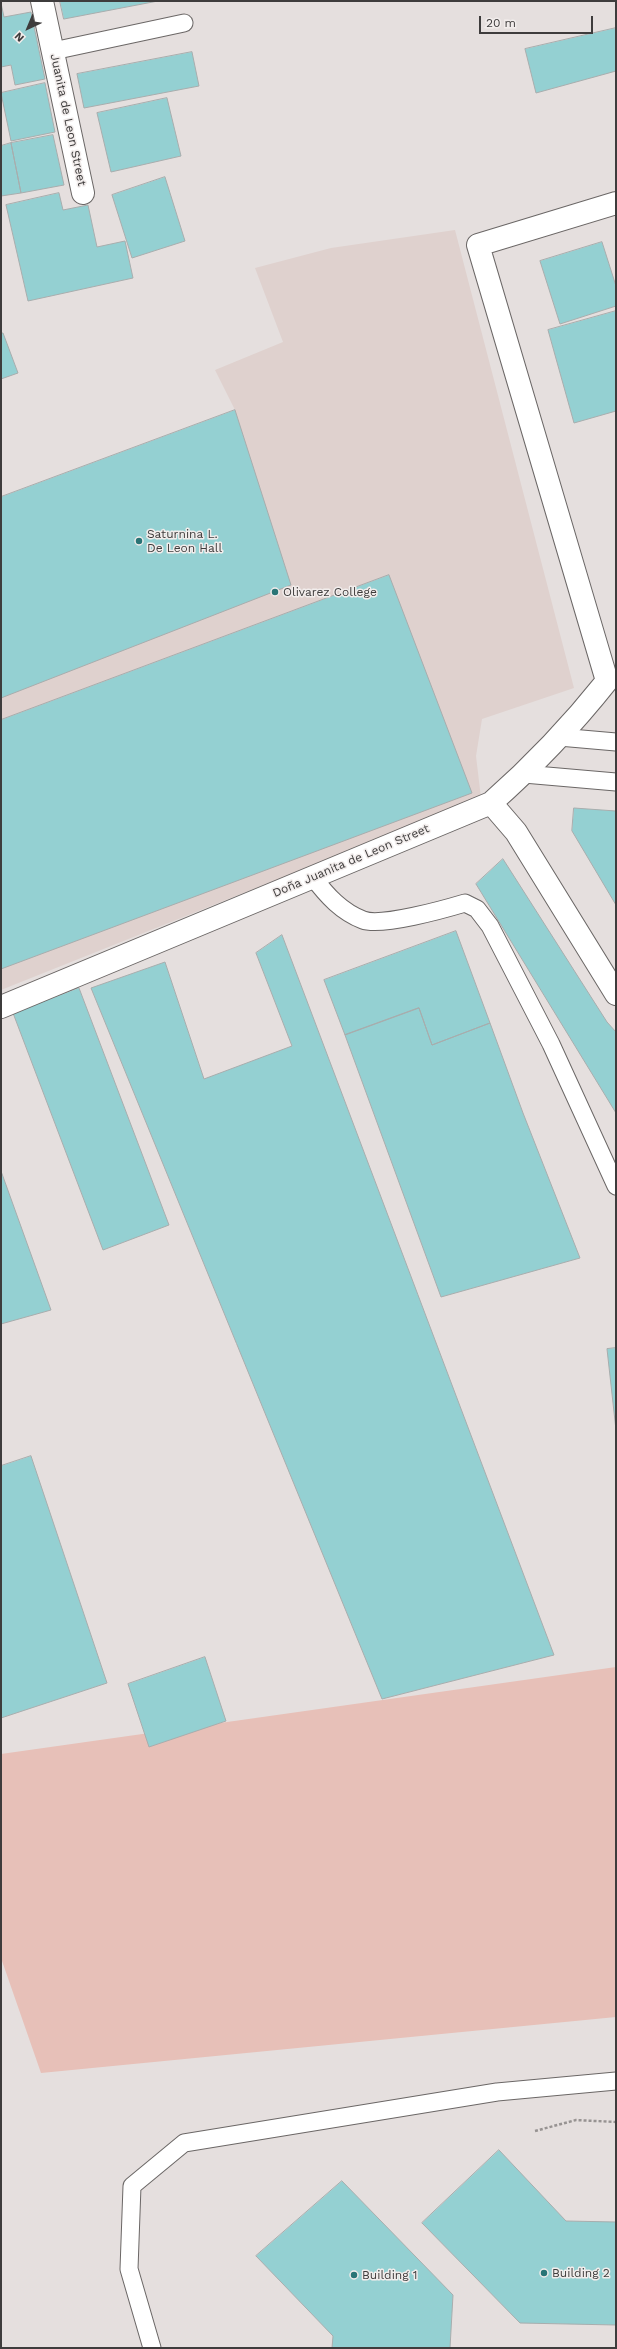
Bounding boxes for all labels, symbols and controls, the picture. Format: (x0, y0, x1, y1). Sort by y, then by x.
north arrow (8, 8, 48, 48)
scale bar (481, 8, 595, 34)
text: 20 m (486, 16, 516, 30)
text: N (12, 29, 27, 45)
street label: Juanita de Leon Street (47, 53, 89, 187)
place label: Saturnina L. De Leon Hall (147, 527, 222, 555)
marker: Saturnina L. De Leon Hall (134, 536, 144, 546)
place label: Olivarez College (283, 585, 377, 599)
marker: Olivarez College (270, 587, 280, 597)
street label: Doña Juanita de Leon Street (270, 821, 432, 901)
place label: Building 2 (552, 2266, 610, 2280)
place label: Building 1 (362, 2268, 417, 2282)
marker: Building 2 (539, 2268, 549, 2278)
marker: Building 1 (349, 2270, 359, 2280)

